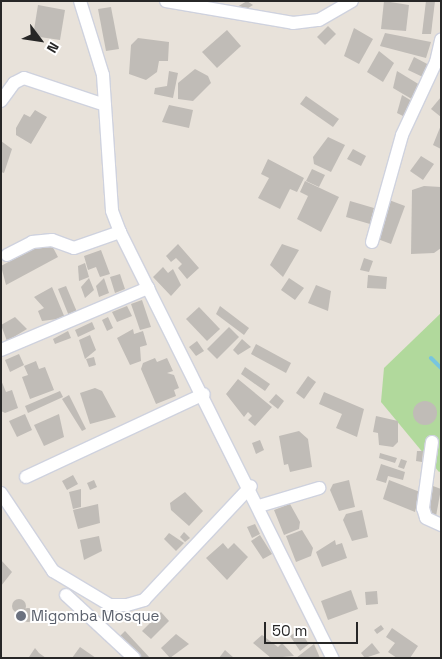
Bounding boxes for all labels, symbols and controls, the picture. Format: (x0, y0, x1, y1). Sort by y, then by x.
north arrow (15, 15, 65, 65)
text: N (43, 39, 63, 56)
place label: Migomba Mosque (31, 607, 159, 625)
marker: Migomba Mosque (15, 610, 27, 622)
scale bar (267, 612, 361, 644)
text: 50 m (272, 621, 307, 640)

